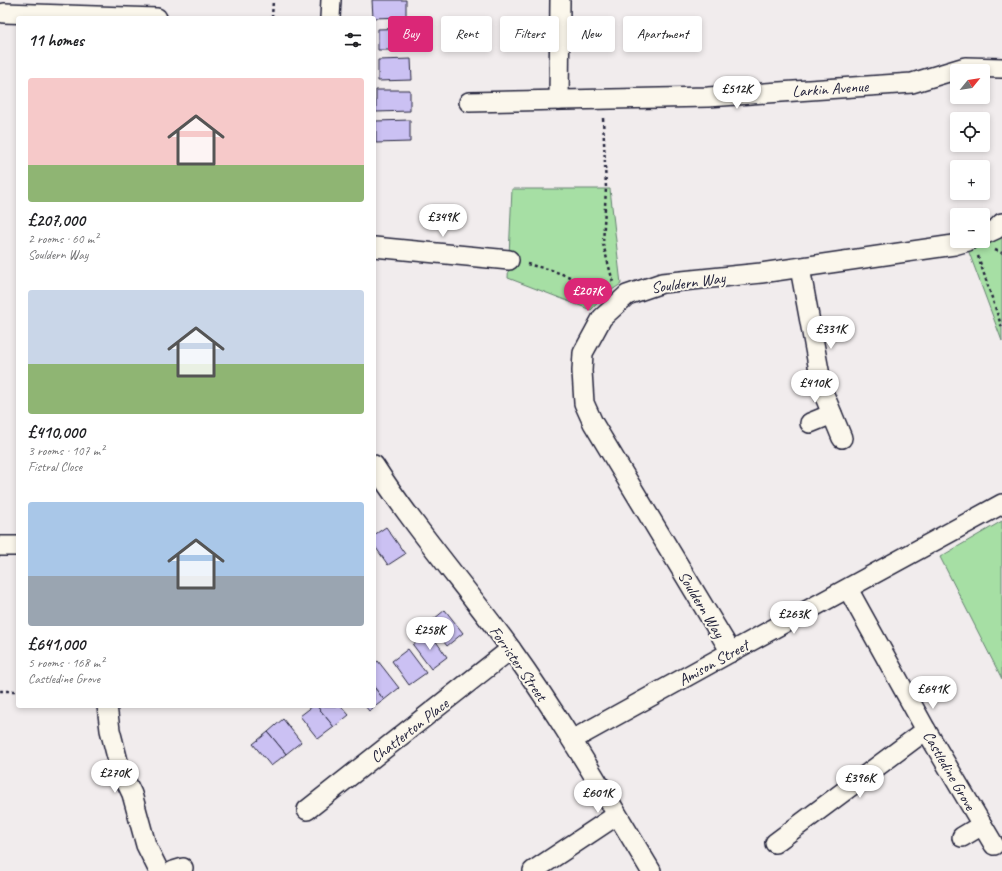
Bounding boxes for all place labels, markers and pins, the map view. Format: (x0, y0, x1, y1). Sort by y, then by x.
pin: £512K (709, 76, 765, 110)
pin: £349K (415, 204, 471, 238)
pin: £207K (560, 278, 616, 312)
pin: £331K (803, 316, 859, 350)
pin: £410K (787, 370, 843, 404)
pin: £263K (766, 601, 822, 635)
pin: £258K (402, 617, 458, 651)
pin: £641K (905, 676, 961, 710)
pin: £270K (87, 760, 143, 794)
pin: £396K (832, 765, 888, 799)
pin: £601K (570, 780, 626, 814)

